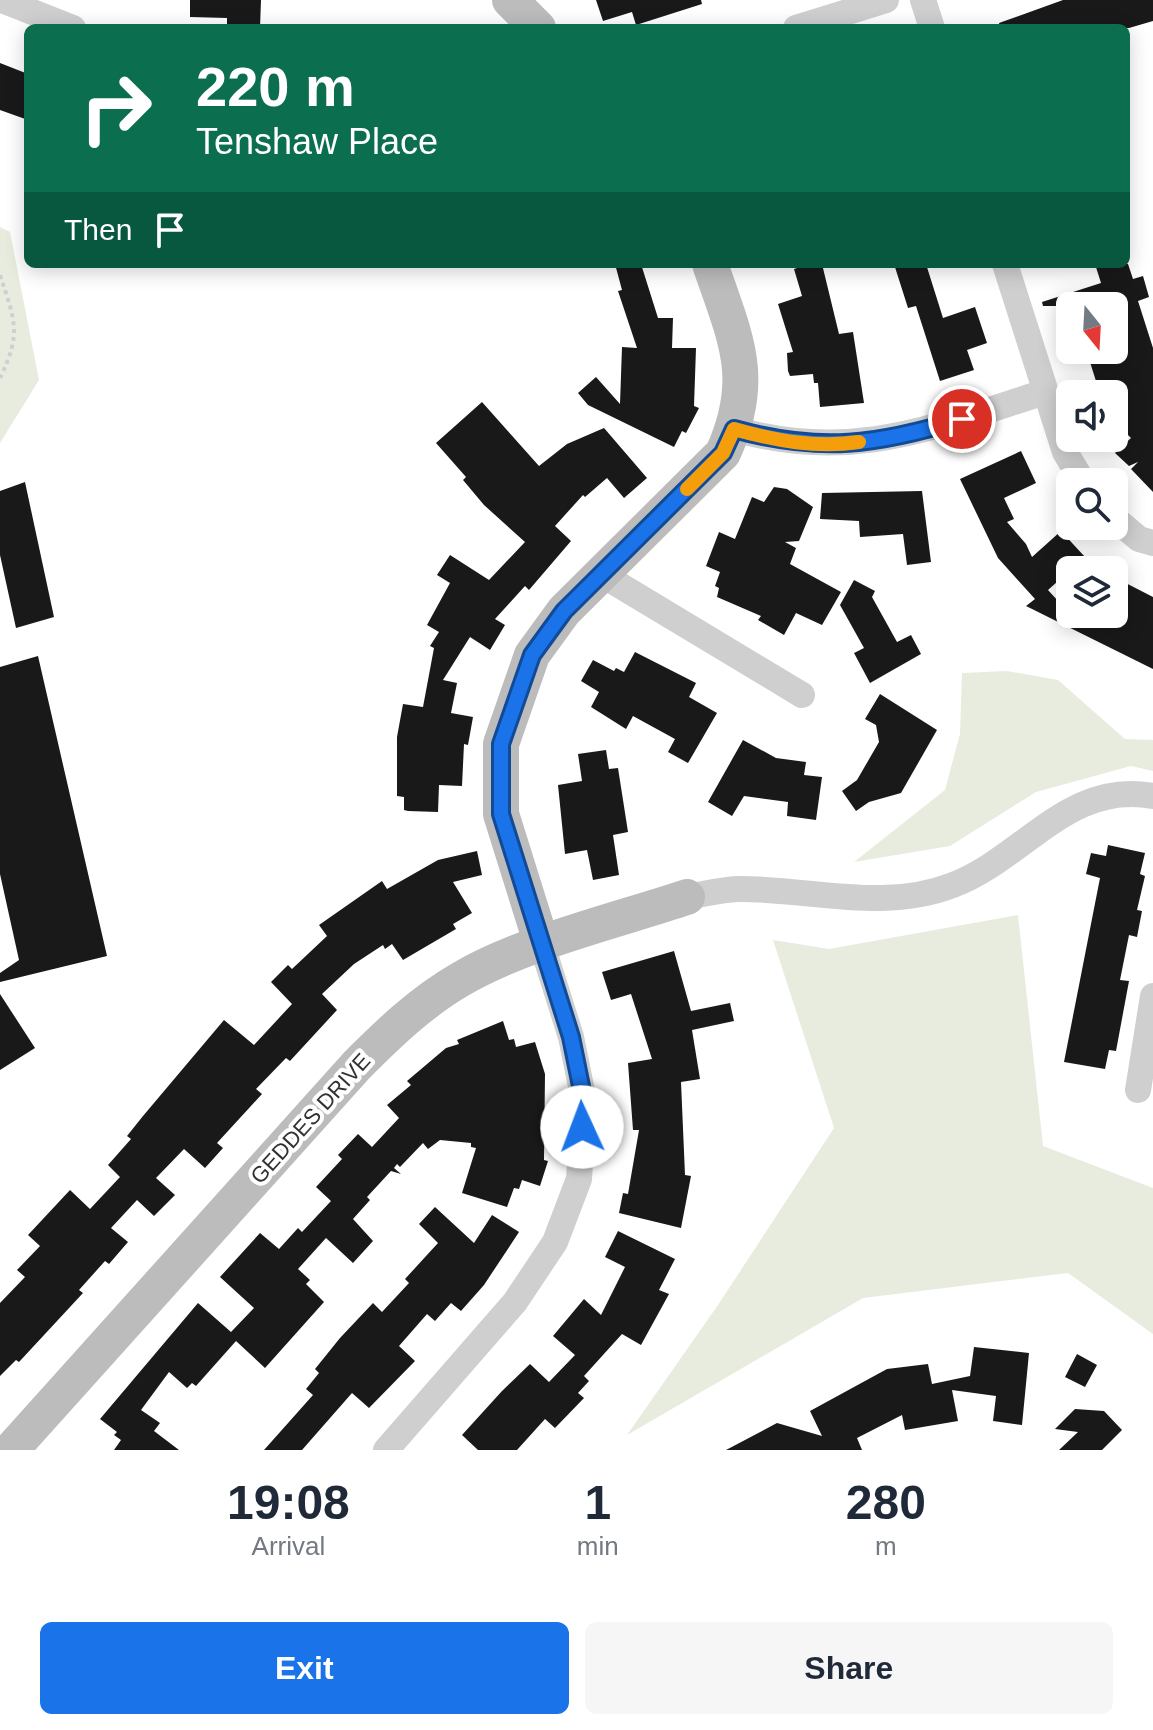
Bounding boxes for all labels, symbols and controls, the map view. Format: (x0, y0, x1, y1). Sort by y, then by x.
text: 220 m (196, 55, 355, 118)
icon: right (64, 56, 168, 160)
text: Tenshaw Place (196, 121, 438, 162)
icon: arrive (148, 208, 192, 252)
text: Then (64, 213, 132, 246)
north arrow (1056, 292, 1128, 364)
map controls (1056, 292, 1128, 628)
button: sound (1056, 380, 1128, 452)
pin (928, 385, 996, 453)
icon: arrive (940, 397, 984, 441)
button: search (1056, 468, 1128, 540)
button: layers (1056, 556, 1128, 628)
street label: GEDDES DRIVE (245, 1048, 375, 1188)
position arrow (540, 1085, 624, 1169)
text: 19:08 (227, 1476, 350, 1529)
text: 1 (584, 1476, 611, 1529)
text: 280 (846, 1476, 926, 1529)
text: Arrival (252, 1531, 325, 1561)
text: min (577, 1531, 619, 1561)
text: m (875, 1531, 897, 1561)
button: Exit (40, 1622, 569, 1714)
button: Share (585, 1622, 1113, 1714)

